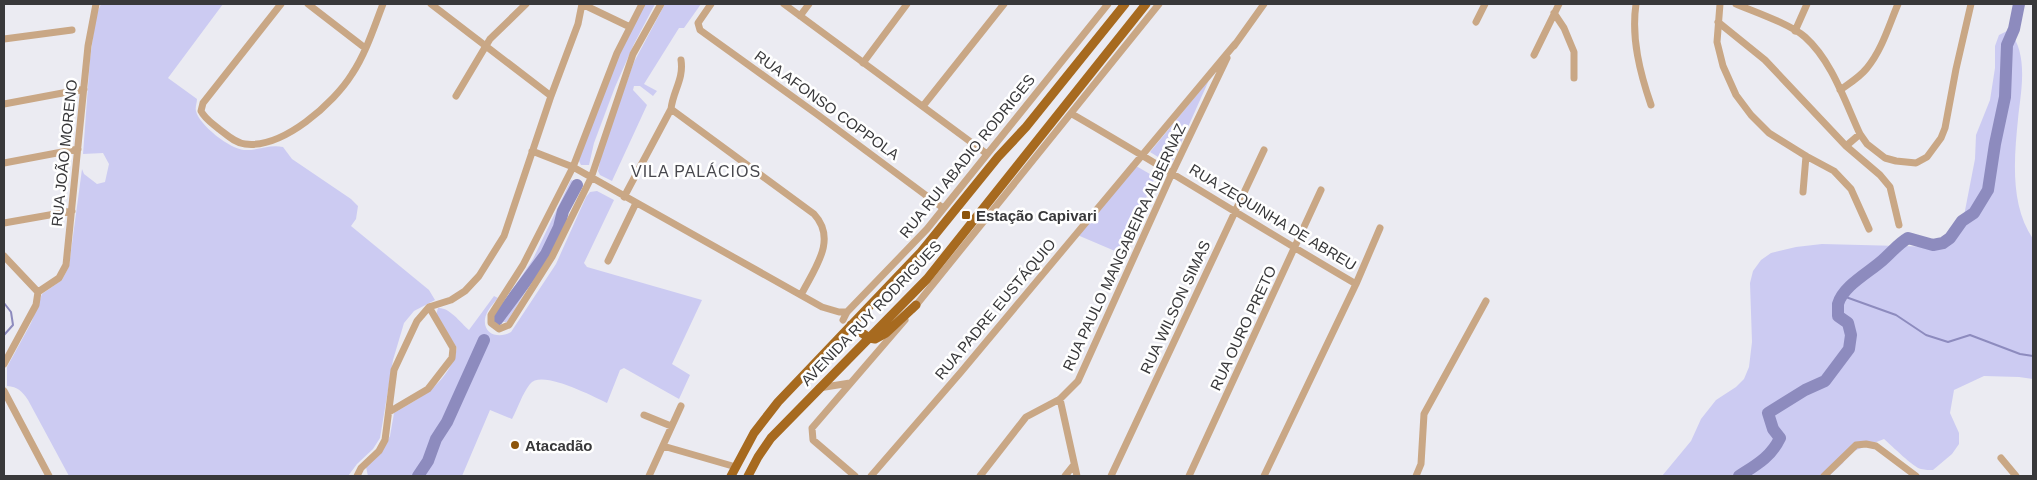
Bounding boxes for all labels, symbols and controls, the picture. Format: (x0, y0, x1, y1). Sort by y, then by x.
street label: RUA AFONSO COPPOLA (752, 47, 902, 163)
street label: RUA RUI ABADIO RODRIGES (896, 71, 1038, 241)
street label: RUA JOÃO MORENO (48, 79, 80, 227)
street label: RUA PAULO MANGABEIRA ALBERNAZ (1059, 121, 1189, 373)
street label: RUA ZEQUINHA DE ABREU (1186, 160, 1360, 274)
district label: VILA PALÁCIOS (631, 162, 761, 180)
place label: Estação Capivari (976, 207, 1097, 224)
marker: Estação Capivari (960, 209, 972, 221)
street label: RUA PADRE EUSTÁQUIO (931, 235, 1059, 383)
street label: AVENIDA RUY RODRIGUES (797, 237, 945, 389)
street label: RUA WILSON SIMAS (1137, 238, 1213, 376)
street label: RUA OURO PRETO (1207, 263, 1279, 393)
place label: Atacadão (525, 437, 593, 454)
marker: Atacadão (509, 439, 521, 451)

